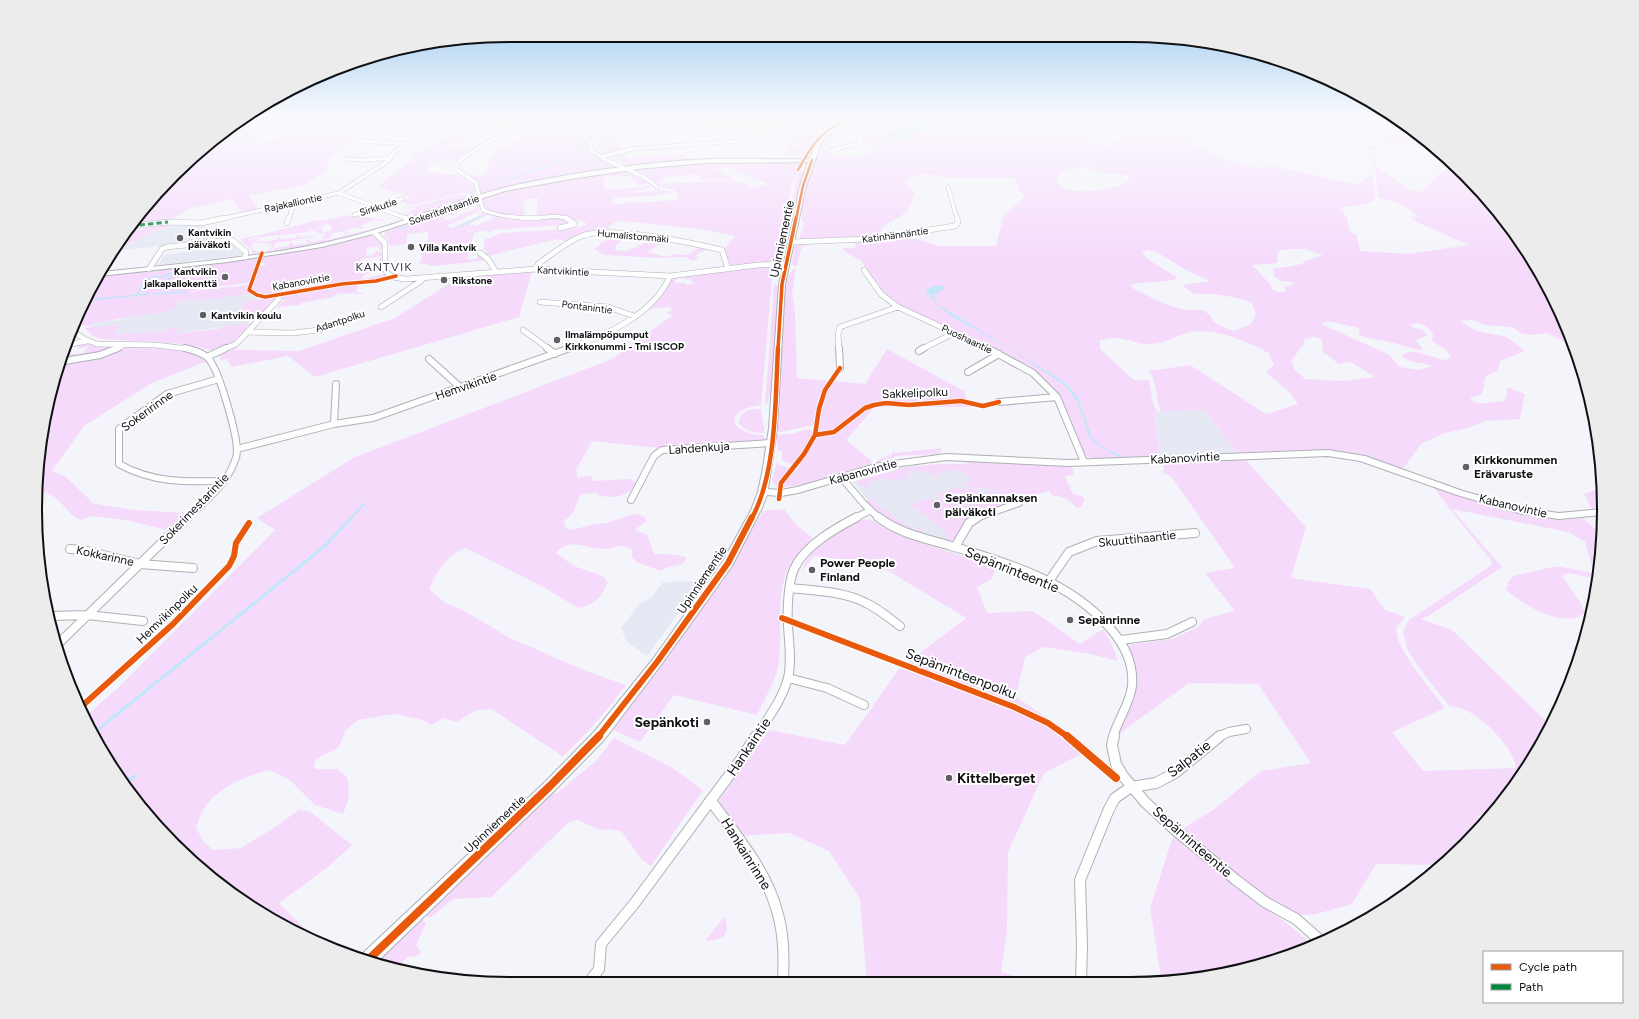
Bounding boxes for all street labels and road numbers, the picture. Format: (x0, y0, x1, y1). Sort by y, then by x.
street label: Rajakalliontie (263, 190, 324, 215)
street label: Sokeritehtaantie (407, 192, 481, 228)
street label: Sirkkutie (358, 195, 399, 219)
street label: Upinniementie (767, 199, 797, 279)
street label: Katinhännäntie (861, 224, 930, 246)
street label: Humalistonmäki (597, 226, 669, 246)
street label: Kantvikintie (537, 263, 590, 279)
street label: Kabanovintie (271, 270, 331, 293)
street label: Pontanintie (561, 297, 614, 317)
street label: Adantpolku (314, 307, 366, 335)
street label: Puoshaantie (939, 322, 995, 357)
street label: Hemvikintie (434, 369, 499, 403)
street label: Sakkelipolku (882, 385, 948, 401)
street label: Sokeririnne (119, 387, 176, 434)
street label: Lahdenkuja (668, 439, 730, 457)
street label: Kabanovintie (1150, 449, 1221, 467)
street label: Kabanovintie (828, 456, 899, 488)
street label: Sokerimestarintie (156, 470, 232, 548)
street label: Kabanovintie (1478, 491, 1549, 521)
street label: Skuuttihaantie (1098, 528, 1177, 550)
street label: Kokkarinne (75, 543, 136, 569)
street label: Upinniementie (674, 543, 730, 616)
street label: Sepänrinteentie (963, 543, 1062, 597)
street label: Hemvikinpolku (134, 581, 200, 647)
street label: Sepänrinteenpolku (903, 645, 1019, 703)
street label: Hankaintie (723, 714, 775, 779)
street label: Salpatie (1164, 737, 1214, 781)
street label: Upinniementie (462, 792, 529, 856)
street label: Sepänrinteentie (1149, 803, 1235, 881)
street label: Hankainrinne (717, 815, 775, 893)

